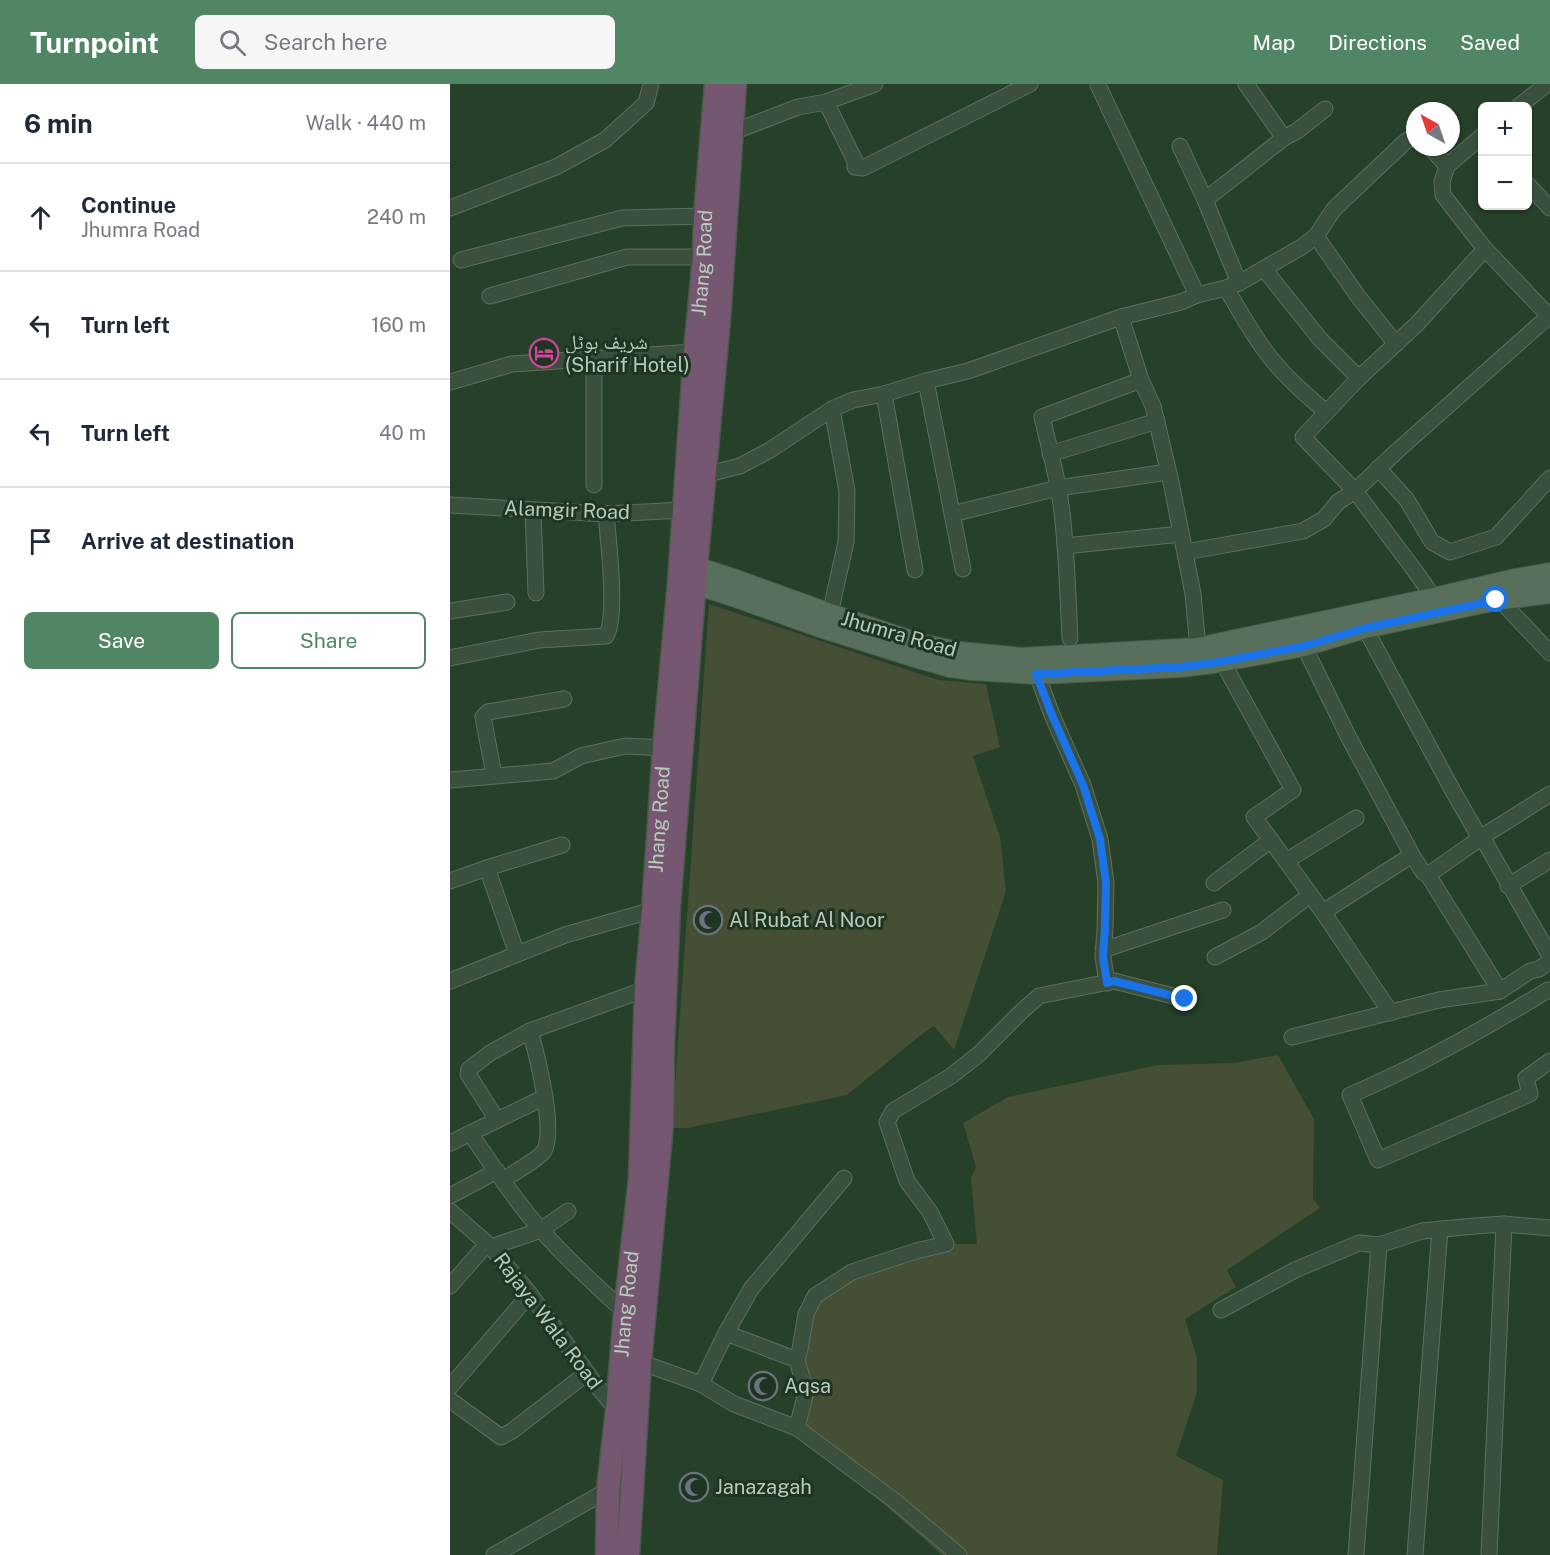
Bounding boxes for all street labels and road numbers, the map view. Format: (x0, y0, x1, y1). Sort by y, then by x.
street label: Jhang Road (686, 209, 717, 317)
street label: Alamgir Road (504, 496, 630, 524)
street label: Jhumra Road (838, 606, 960, 662)
street label: Jhang Road (644, 765, 675, 873)
street label: Rajaya Wala Road (489, 1248, 607, 1394)
street label: Jhang Road (609, 1250, 644, 1358)

